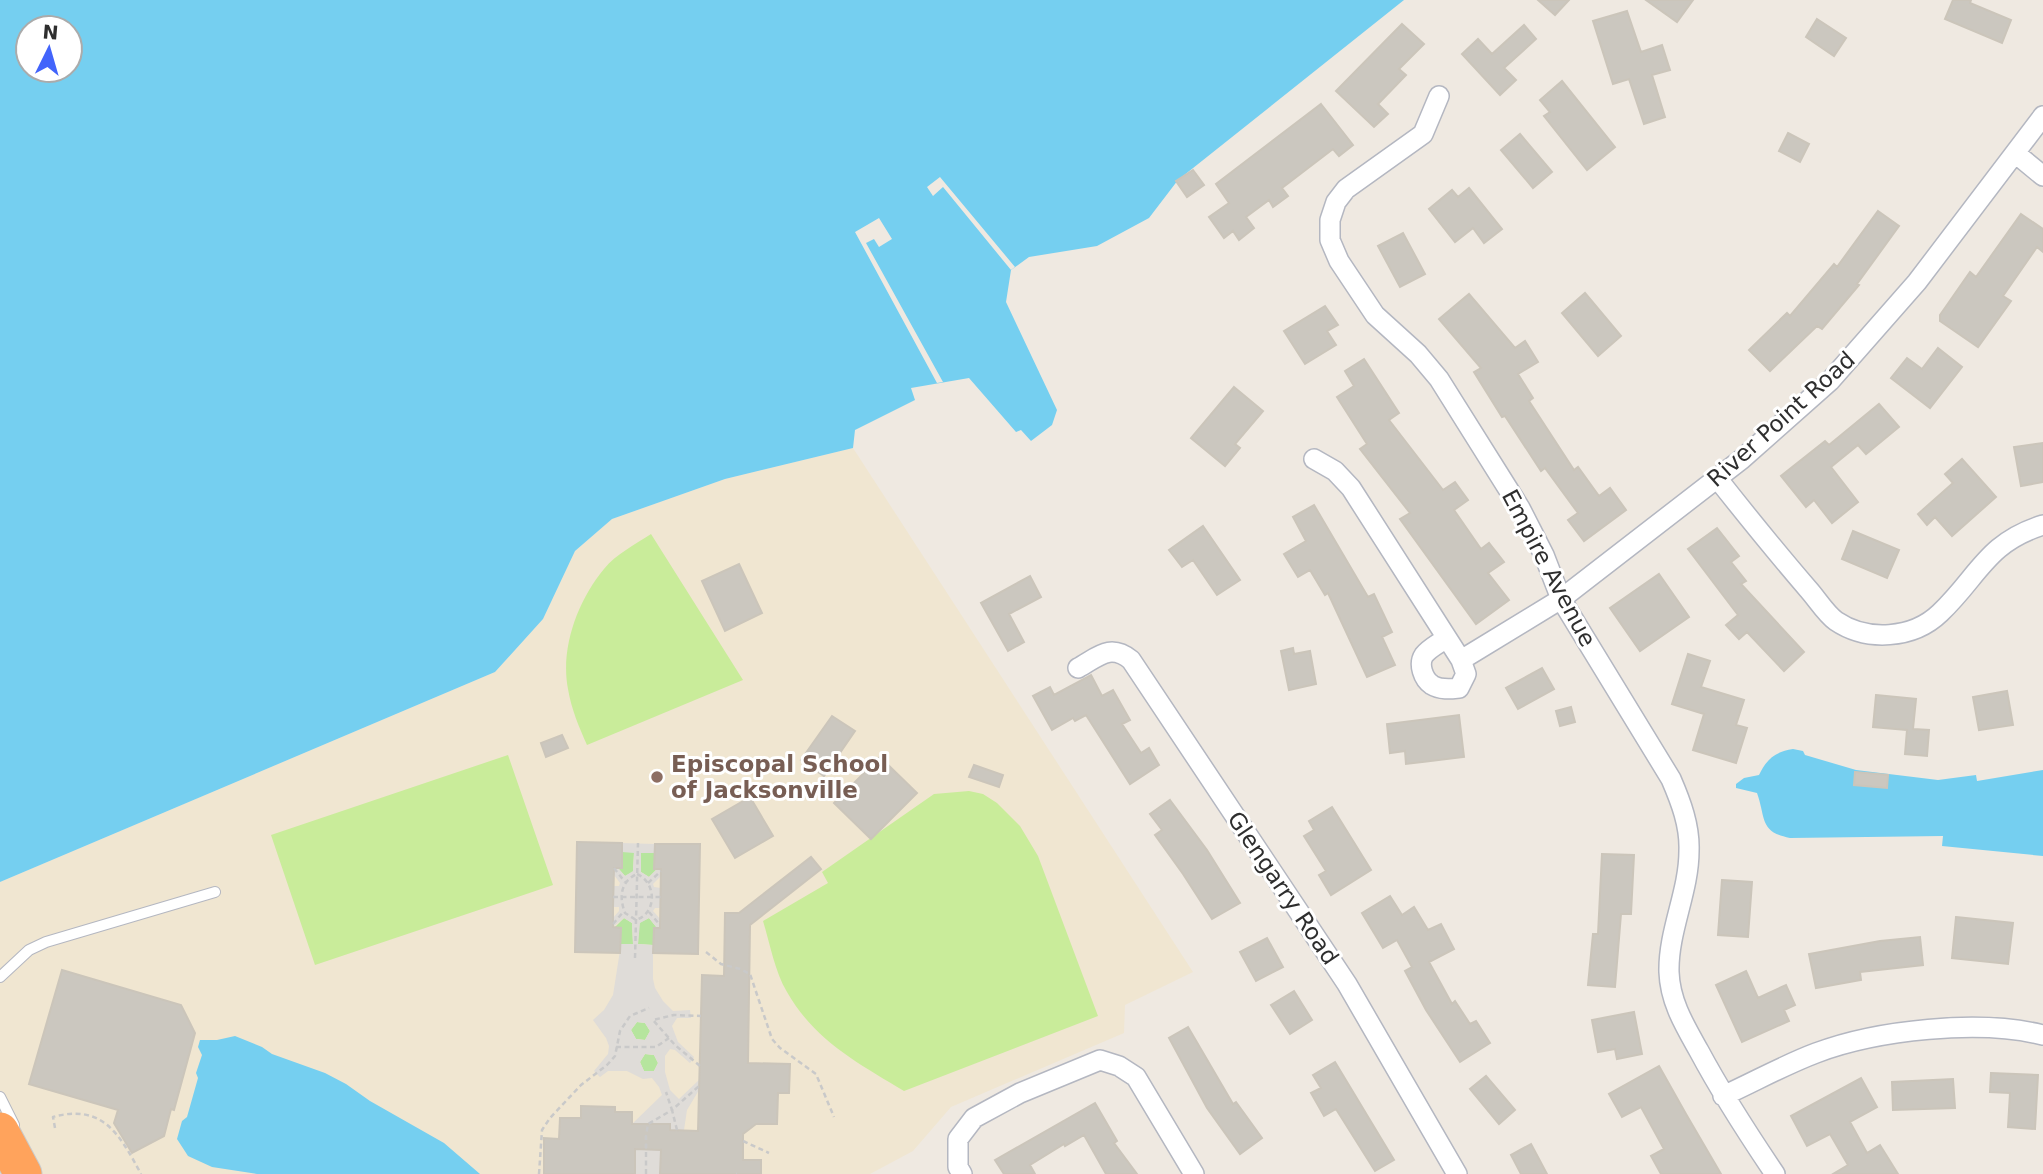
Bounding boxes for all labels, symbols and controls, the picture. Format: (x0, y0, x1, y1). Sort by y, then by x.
north arrow (14, 14, 84, 84)
text: N (42, 20, 59, 44)
street label: River Point Road (1702, 346, 1860, 492)
street label: Empire Avenue (1497, 485, 1601, 651)
place label: Episcopal School of Jacksonville (671, 751, 888, 803)
marker: Episcopal School of Jacksonville (649, 769, 665, 785)
street label: Glengarry Road (1222, 807, 1344, 969)

